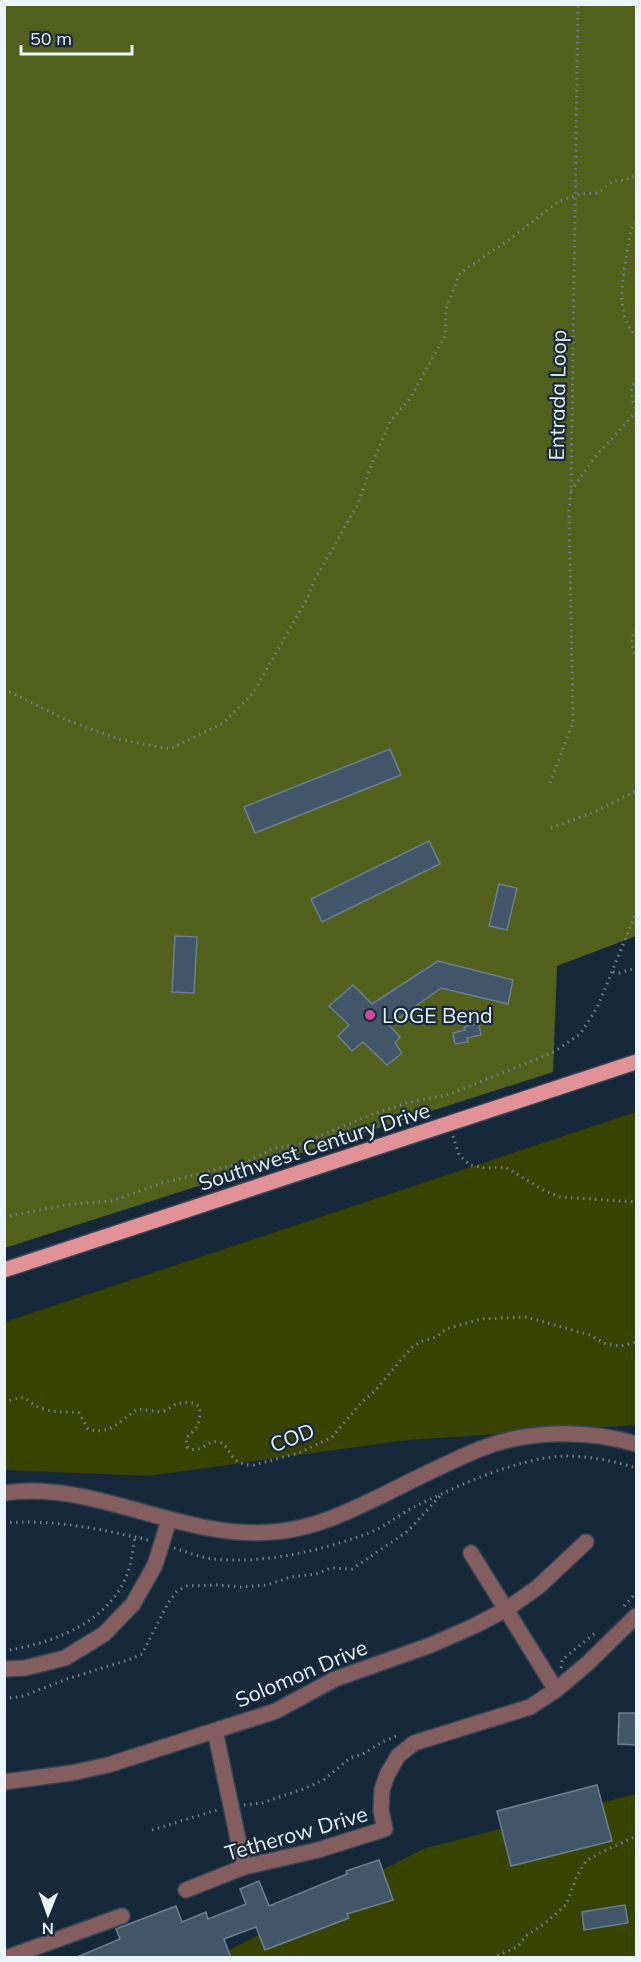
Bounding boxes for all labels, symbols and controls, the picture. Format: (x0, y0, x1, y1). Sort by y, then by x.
scale bar (21, 18, 132, 56)
text: 50 m (30, 27, 72, 50)
street label: Entrada Loop (543, 329, 571, 461)
place label: LOGE Bend (382, 1002, 493, 1028)
marker: LOGE Bend (363, 1008, 377, 1022)
street label: Southwest Century Drive (195, 1096, 433, 1196)
street label: COD (266, 1417, 318, 1457)
street label: Solomon Drive (231, 1633, 371, 1713)
street label: Tetherow Drive (222, 1800, 370, 1866)
north arrow (18, 1884, 78, 1944)
text: N (42, 1919, 54, 1939)

